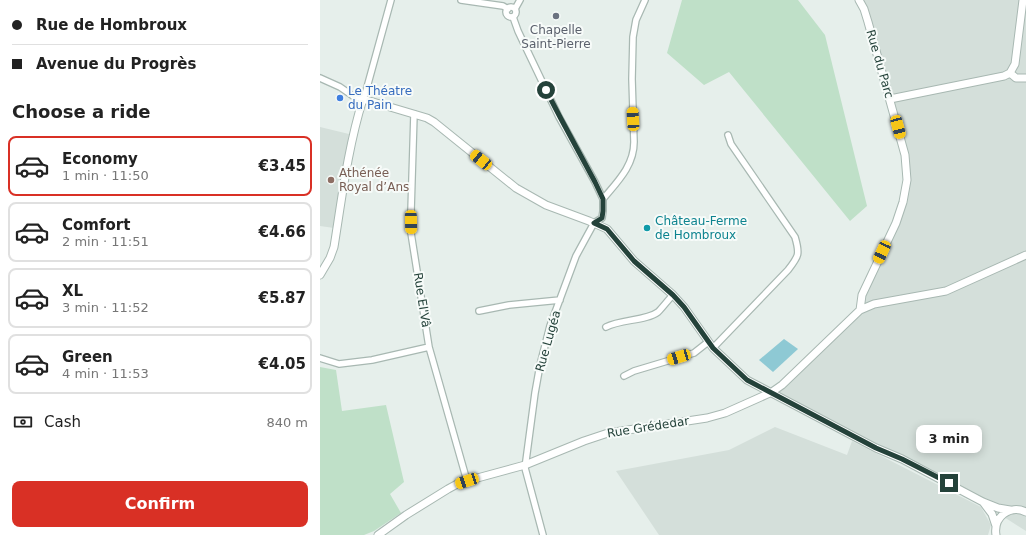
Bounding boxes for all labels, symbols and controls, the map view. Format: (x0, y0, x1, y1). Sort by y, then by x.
marker: Chapelle Saint-Pierre (551, 11, 561, 21)
text: Rue de Hombroux (36, 16, 187, 34)
place label: Chapelle Saint-Pierre (521, 23, 591, 51)
street label: Rue du Parc (863, 28, 897, 100)
text: Avenue du Progrès (36, 55, 196, 73)
route start (537, 81, 555, 99)
place label: Le Théatre du Pain (348, 84, 412, 112)
marker: Le Théatre du Pain (335, 93, 345, 103)
text: Choose a ride (12, 101, 151, 122)
car (626, 107, 640, 131)
car (889, 114, 907, 140)
icon: car (14, 148, 50, 184)
car (468, 148, 494, 172)
text: Economy (62, 150, 138, 168)
text: €3.45 (259, 157, 306, 175)
place label: Athénée Royal d’Ans (339, 166, 409, 194)
text: 1 min · 11:50 (62, 168, 149, 183)
marker: Athénée Royal d’Ans (326, 175, 336, 185)
car (405, 210, 417, 234)
icon: car (14, 214, 50, 250)
place label: Château-Ferme de Hombroux (655, 214, 747, 242)
text: Comfort (62, 216, 130, 234)
text: €4.66 (259, 223, 306, 241)
marker: Château-Ferme de Hombroux (642, 223, 652, 233)
text: 2 min · 11:51 (62, 234, 149, 249)
car (871, 239, 893, 265)
street label: Rue El'Vâ (411, 272, 433, 328)
icon: car (14, 280, 50, 316)
text: XL (62, 282, 83, 300)
text: €5.87 (259, 289, 306, 307)
text: 3 min · 11:52 (62, 300, 149, 315)
street label: Rue Lugéa (533, 309, 563, 373)
icon: car (14, 346, 50, 382)
text: Green (62, 348, 113, 366)
car (666, 348, 692, 366)
text: €4.05 (259, 355, 306, 373)
text: 4 min · 11:53 (62, 366, 149, 381)
icon: cash (12, 411, 34, 433)
text: Cash (44, 413, 81, 431)
street label: Rue Grédedar (606, 414, 690, 440)
text: 840 m (266, 415, 308, 430)
callout: 3 min (916, 425, 982, 453)
text: 3 min (929, 431, 969, 446)
car (454, 472, 480, 490)
route end (940, 474, 958, 492)
button: Confirm (12, 481, 308, 527)

